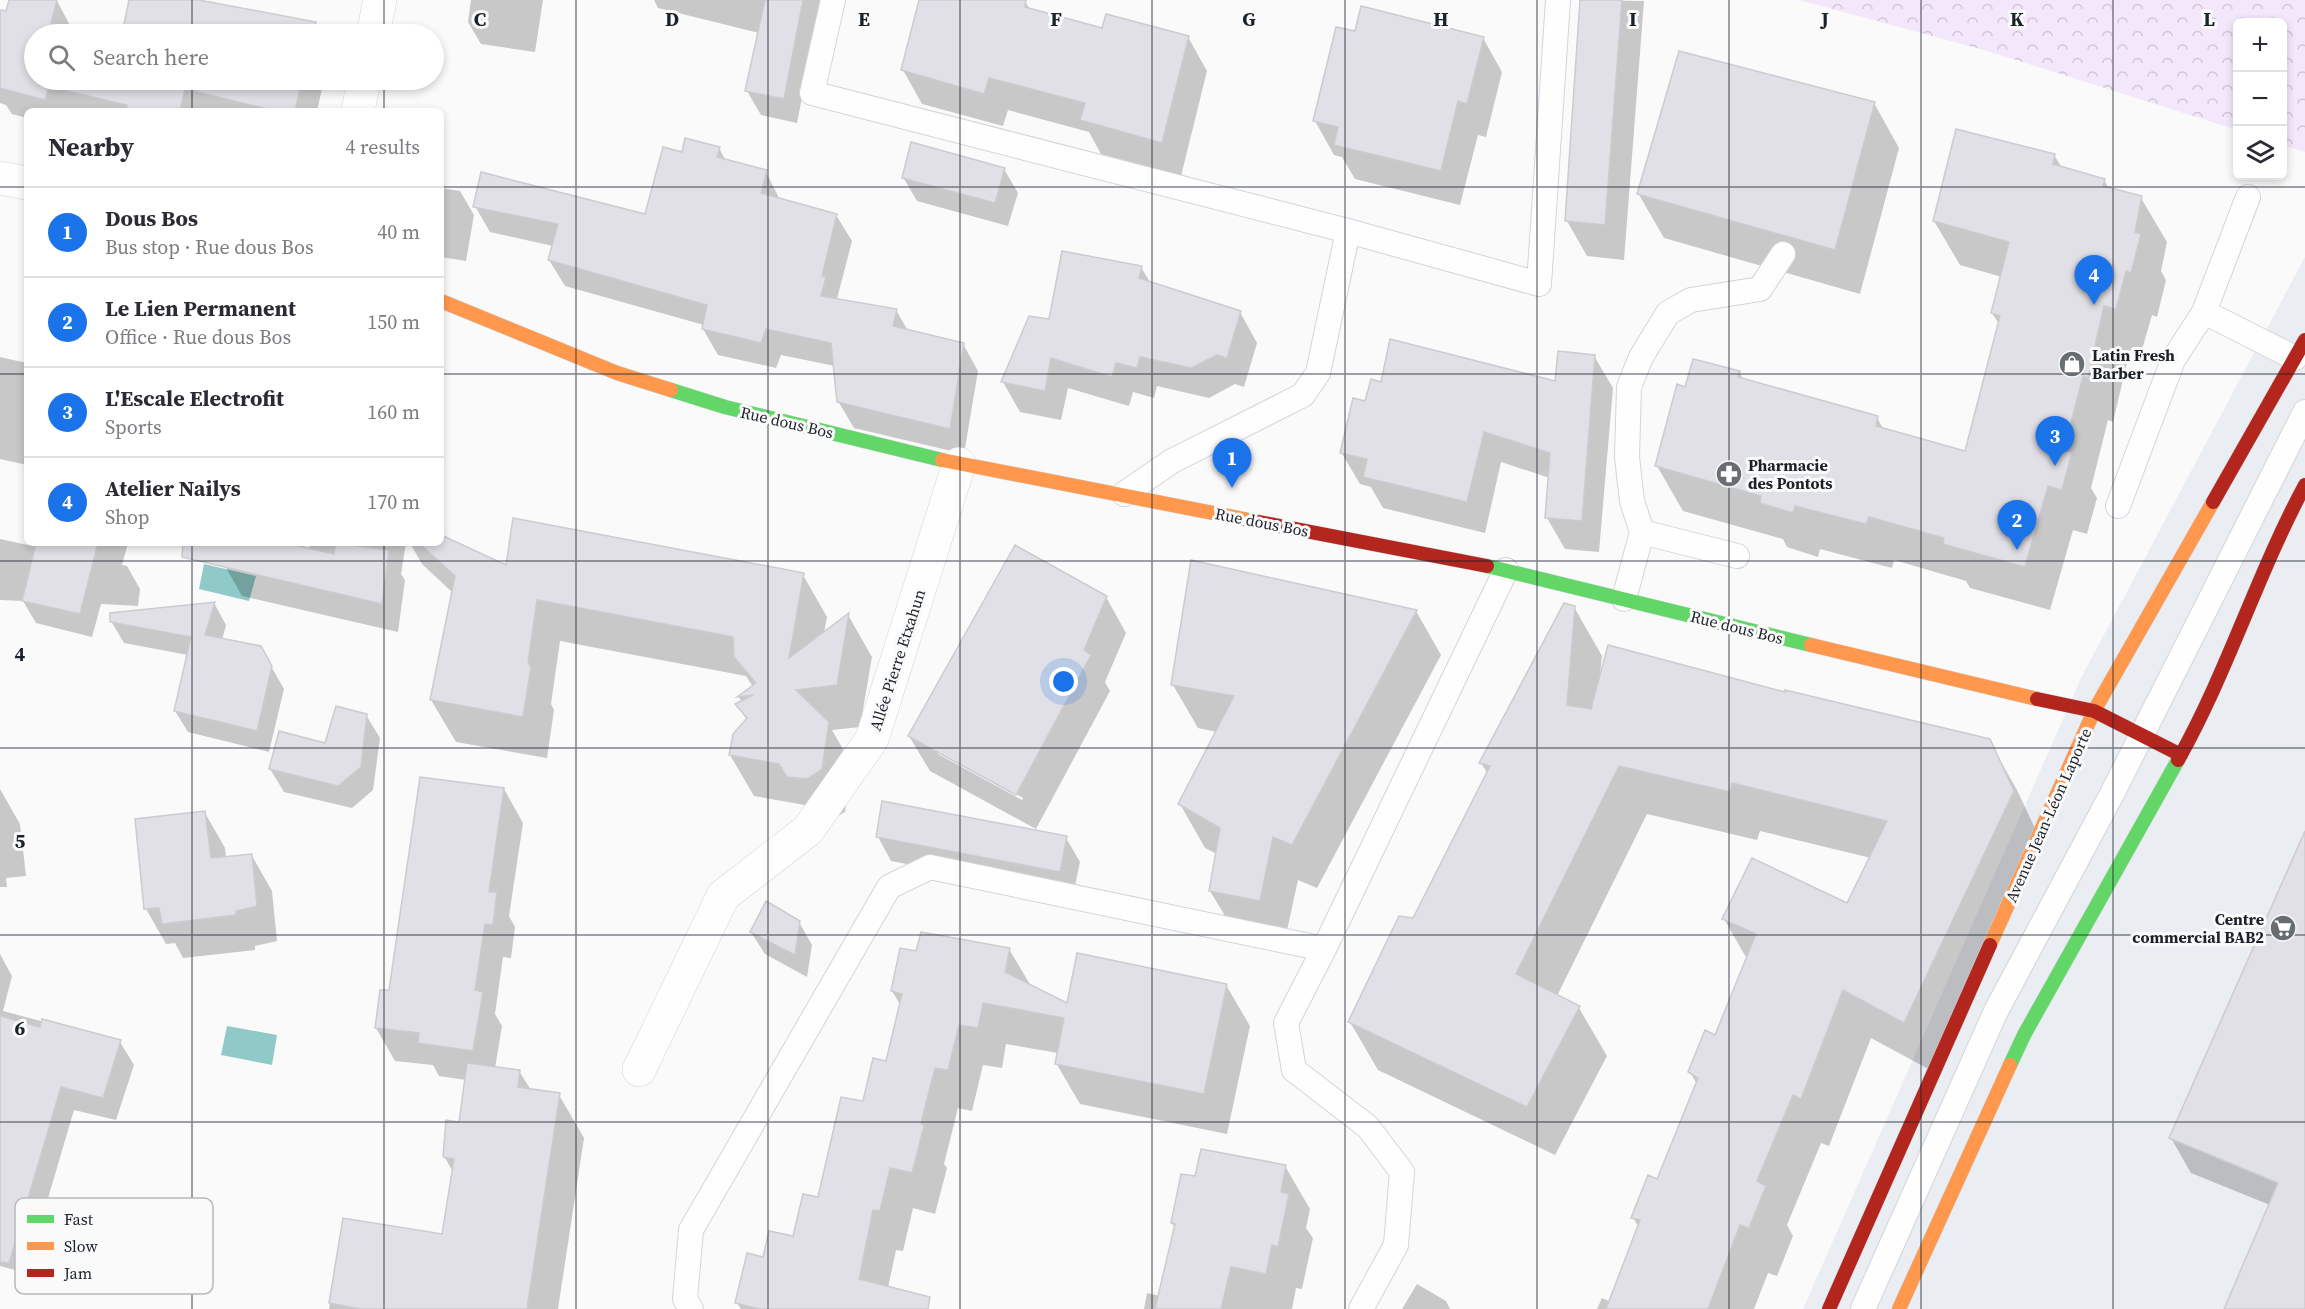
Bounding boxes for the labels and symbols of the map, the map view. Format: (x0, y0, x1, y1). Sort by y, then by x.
text: C (474, 5, 486, 33)
text: D (665, 5, 679, 33)
text: E (858, 5, 870, 33)
text: F (1050, 5, 1062, 33)
text: G (1242, 5, 1256, 33)
text: H (1433, 5, 1449, 33)
text: I (1629, 5, 1637, 33)
text: J (1819, 5, 1829, 33)
text: K (2010, 5, 2024, 33)
text: L (2203, 5, 2215, 33)
pin: 4 (2074, 256, 2114, 305)
place label: Latin Fresh Barber (2092, 344, 2175, 384)
shop icon: Latin Fresh Barber (2057, 349, 2087, 379)
street label: Rue dous Bos (738, 401, 836, 443)
pin: 3 (2036, 416, 2074, 466)
pin: 1 (1212, 438, 1252, 488)
place label: Pharmacie des Pontots (1748, 454, 1833, 494)
pharmacy icon: Pharmacie des Pontots (1714, 459, 1744, 489)
pin: 2 (1998, 500, 2036, 550)
street label: Rue dous Bos (1213, 502, 1311, 542)
street label: Allée Pierre Etxahun (864, 586, 930, 734)
street label: Rue dous Bos (1688, 605, 1786, 649)
text: 4 (15, 640, 26, 668)
your location (1049, 667, 1078, 696)
street label: Avenue Jean-Léon Laporte (2000, 724, 2096, 906)
text: 5 (15, 827, 26, 855)
place label: Centre commercial BAB2 (2132, 908, 2264, 948)
supermarket icon: Centre commercial BAB2 (2268, 913, 2298, 943)
text: 6 (15, 1014, 26, 1042)
legend (15, 1198, 213, 1294)
text: Fast (64, 1208, 94, 1230)
text: Slow (64, 1235, 99, 1257)
text: Jam (63, 1262, 92, 1284)

